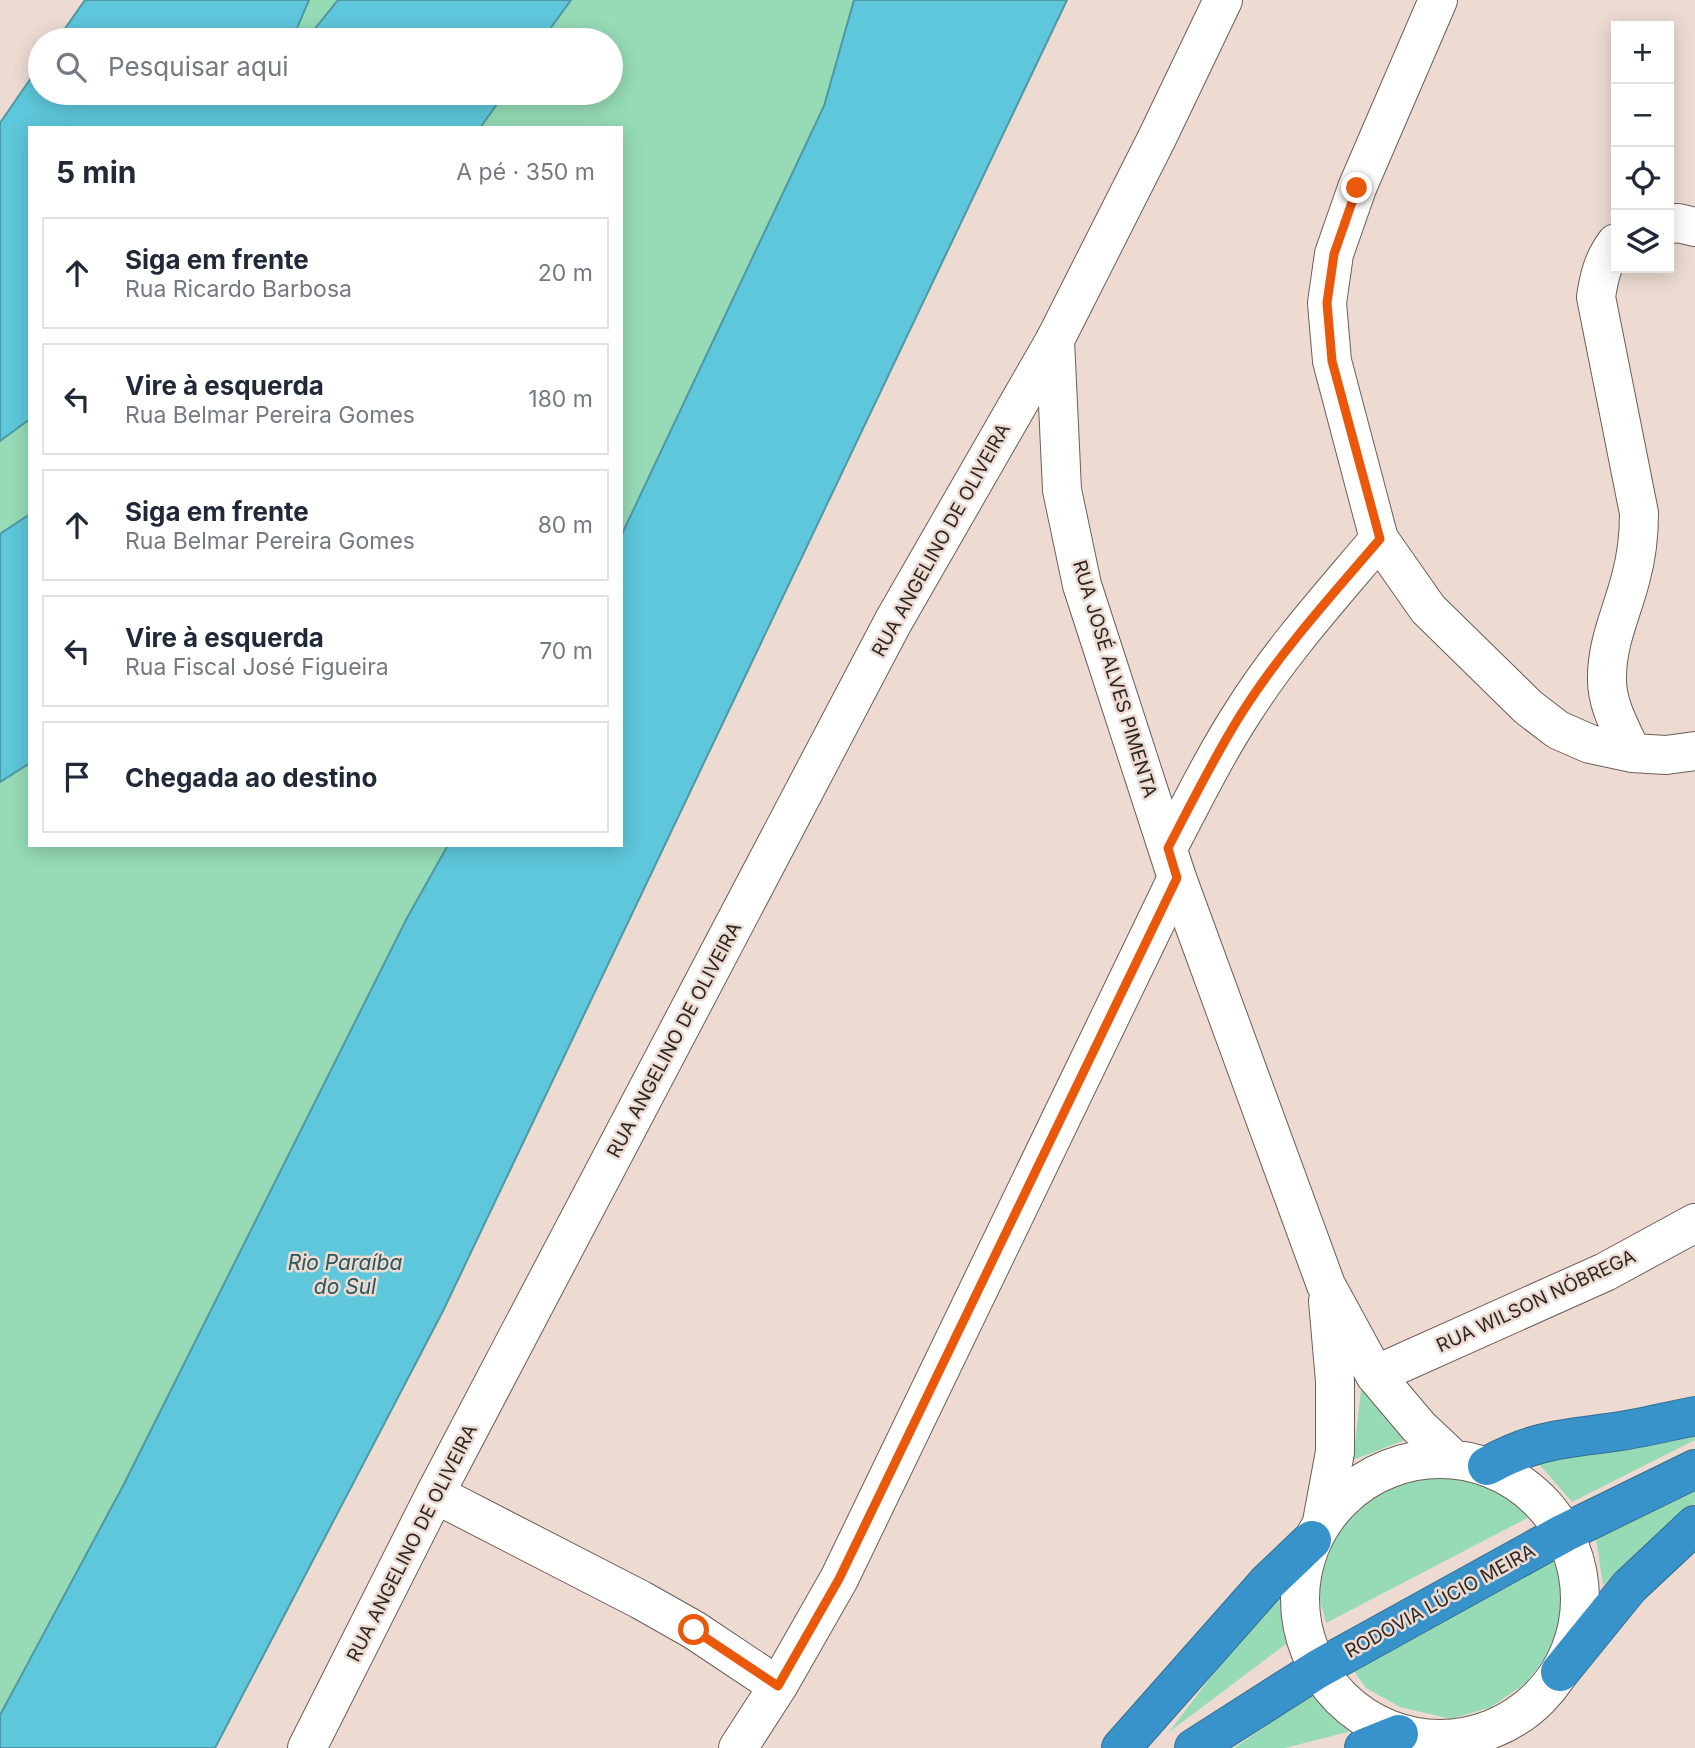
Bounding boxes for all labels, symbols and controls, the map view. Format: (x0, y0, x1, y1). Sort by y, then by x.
map controls (1611, 21, 1674, 273)
button: + (1611, 21, 1674, 84)
search box (28, 28, 623, 105)
icon: search (52, 48, 90, 86)
text: Pesquisar aqui (108, 51, 289, 82)
button: − (1611, 84, 1674, 147)
button: locate (1611, 147, 1674, 210)
text: 5 min (56, 154, 136, 190)
text: A pé · 350 m (456, 158, 595, 186)
route end (1341, 172, 1372, 203)
button: layers (1611, 210, 1674, 273)
text: Siga em frente (125, 244, 309, 275)
icon: ahead (58, 254, 96, 292)
text: 20 m (538, 259, 593, 287)
text: Rua Ricardo Barbosa (125, 275, 352, 303)
text: Vire à esquerda (125, 370, 324, 401)
icon: left (58, 380, 96, 418)
text: 180 m (528, 385, 593, 413)
text: Rua Belmar Pereira Gomes (125, 401, 415, 429)
street label: RUA ANGELINO DE OLIVEIRA (867, 419, 1015, 661)
text: Siga em frente (125, 496, 309, 527)
icon: ahead (58, 506, 96, 544)
text: 80 m (538, 511, 593, 539)
text: Rua Belmar Pereira Gomes (125, 527, 415, 555)
street label: RUA JOSÉ ALVES PIMENTA (1068, 557, 1163, 801)
text: Vire à esquerda (125, 622, 324, 653)
icon: left (58, 632, 96, 670)
text: 70 m (539, 637, 593, 665)
text: Rua Fiscal José Figueira (125, 653, 389, 681)
icon: arrive (58, 758, 96, 796)
text: Chegada ao destino (125, 762, 377, 793)
street label: RUA ANGELINO DE OLIVEIRA (602, 918, 746, 1162)
street label: RUA WILSON NÓBREGA (1433, 1245, 1639, 1357)
water label: Rio Paraíba do Sul (288, 1250, 402, 1299)
street label: RUA ANGELINO DE OLIVEIRA (342, 1420, 482, 1666)
street label: RODOVIA LÚCIO MEIRA (1340, 1538, 1539, 1663)
route start (678, 1614, 709, 1645)

